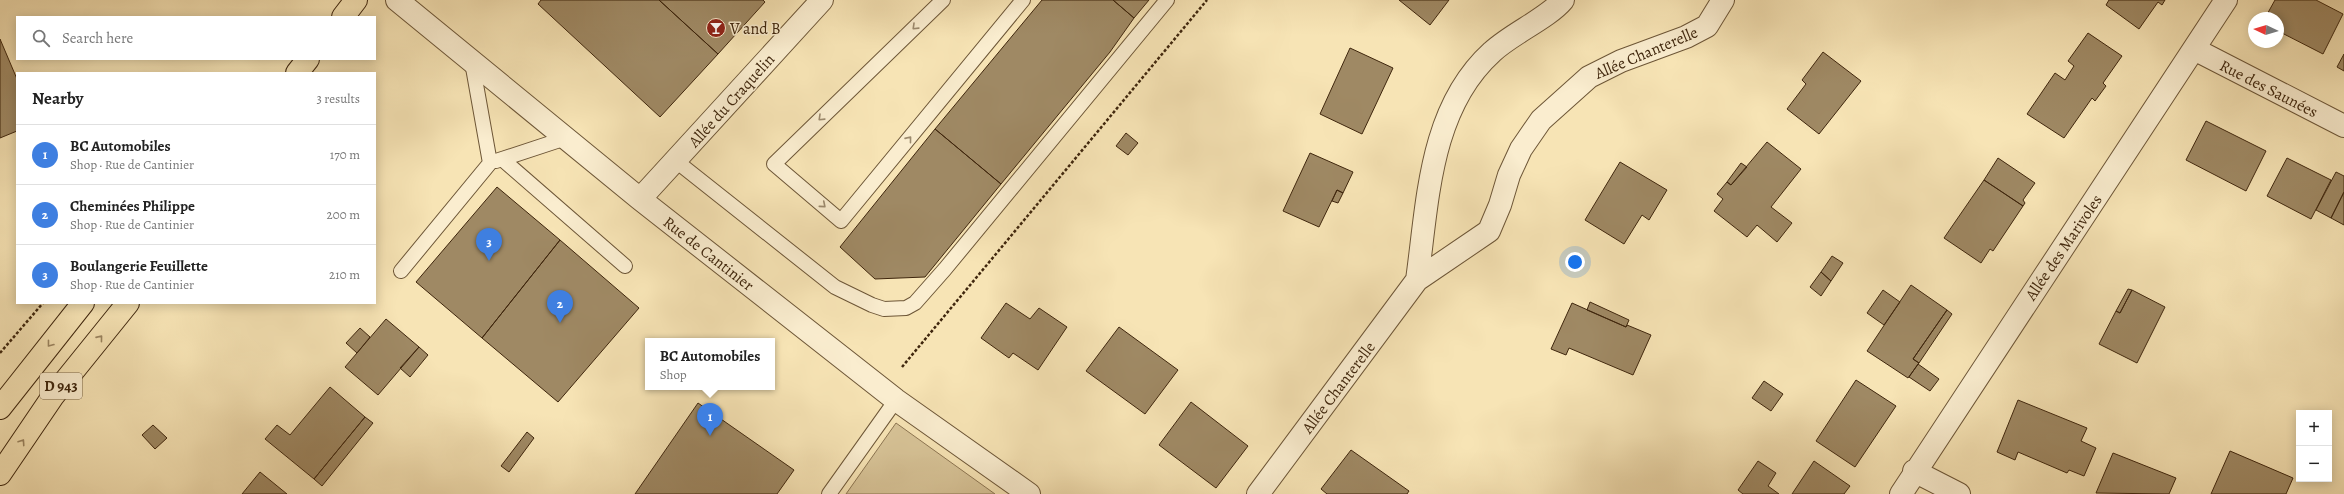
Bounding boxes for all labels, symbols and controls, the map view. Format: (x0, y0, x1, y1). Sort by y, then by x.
north arrow (2248, 12, 2284, 48)
search box (16, 16, 376, 60)
bar icon: V and B (705, 17, 727, 39)
place label: V and B (729, 18, 780, 40)
street label: Allée Chanterelle (1591, 21, 1701, 85)
one-way arrow (912, 22, 920, 30)
icon: search (30, 27, 52, 49)
text: Search here (62, 28, 133, 48)
street label: Allée du Craquelin (683, 49, 780, 153)
street label: Rue des Saunées (2216, 55, 2321, 123)
text: Nearby (32, 87, 83, 110)
text: 3 results (316, 90, 360, 107)
one-way arrow (819, 113, 826, 120)
text: BC Automobiles (70, 136, 171, 156)
one-way arrow (904, 136, 911, 143)
text: 1 (43, 146, 47, 163)
text: 170 m (330, 146, 360, 163)
text: Shop · Rue de Cantinier (70, 156, 194, 173)
street label: Allée des Marivoles (2020, 190, 2107, 306)
text: Cheminées Philippe (70, 196, 195, 216)
one-way arrow (818, 201, 826, 208)
text: 2 (42, 206, 48, 223)
text: 200 m (327, 206, 360, 223)
street label: Rue de Cantinier (658, 211, 758, 296)
text: Shop · Rue de Cantinier (70, 216, 194, 233)
pin: 3 (476, 228, 502, 261)
your location (1565, 252, 1585, 272)
text: Boulangerie Feuillette (70, 256, 208, 276)
text: 3 (42, 266, 48, 283)
text: 210 m (329, 266, 360, 283)
text: Shop · Rue de Cantinier (70, 276, 194, 293)
pin: 2 (547, 290, 573, 323)
one-way arrow (95, 335, 102, 342)
street label: Allée Chanterelle (1296, 337, 1381, 439)
popup (645, 338, 775, 390)
one-way arrow (48, 340, 55, 347)
text: BC Automobiles (660, 346, 760, 366)
text: Shop (660, 366, 687, 383)
road number: D 943 (40, 373, 82, 399)
pin: 1 (697, 403, 723, 436)
map controls (2296, 410, 2332, 482)
button: + (2296, 410, 2332, 446)
one-way arrow (17, 439, 24, 446)
button: − (2296, 446, 2332, 482)

